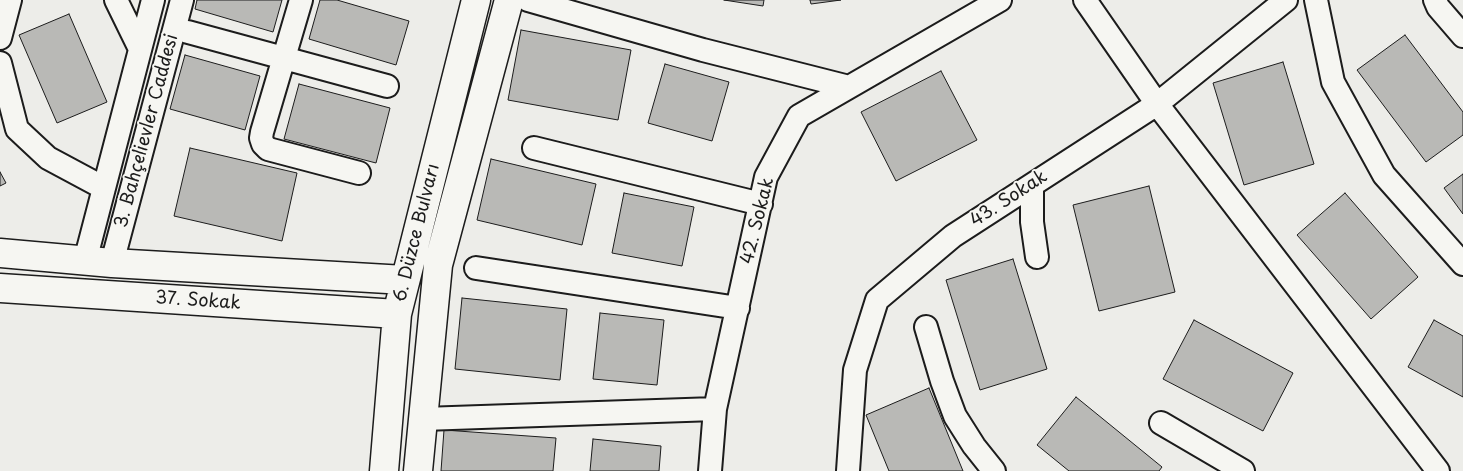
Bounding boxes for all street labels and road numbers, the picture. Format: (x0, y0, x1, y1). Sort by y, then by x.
street label: 3. Bahçelievler Caddesi (111, 32, 183, 230)
street label: 6. Düzce Bulvarı (389, 162, 445, 304)
street label: 43. Sokak (966, 166, 1052, 232)
street label: 42. Sokak (737, 176, 779, 266)
street label: 37. Sokak (155, 287, 241, 315)

